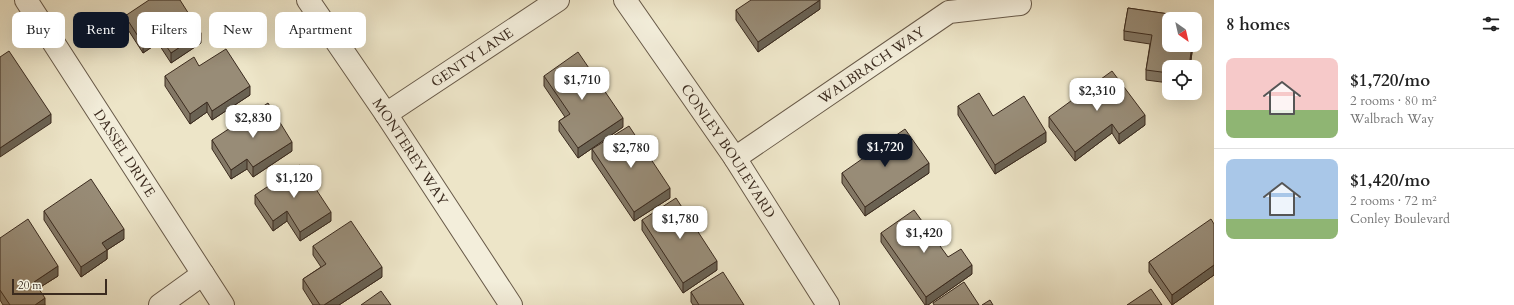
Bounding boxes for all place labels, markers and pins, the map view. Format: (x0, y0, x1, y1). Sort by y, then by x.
pin: $1,710 (549, 67, 615, 101)
pin: $2,310 (1064, 78, 1130, 112)
pin: $2,830 (220, 105, 286, 139)
pin: $1,720 (852, 134, 918, 168)
pin: $2,780 (598, 135, 664, 169)
pin: $1,120 (261, 165, 327, 199)
pin: $1,780 (647, 206, 713, 240)
pin: $1,420 (891, 220, 957, 254)

